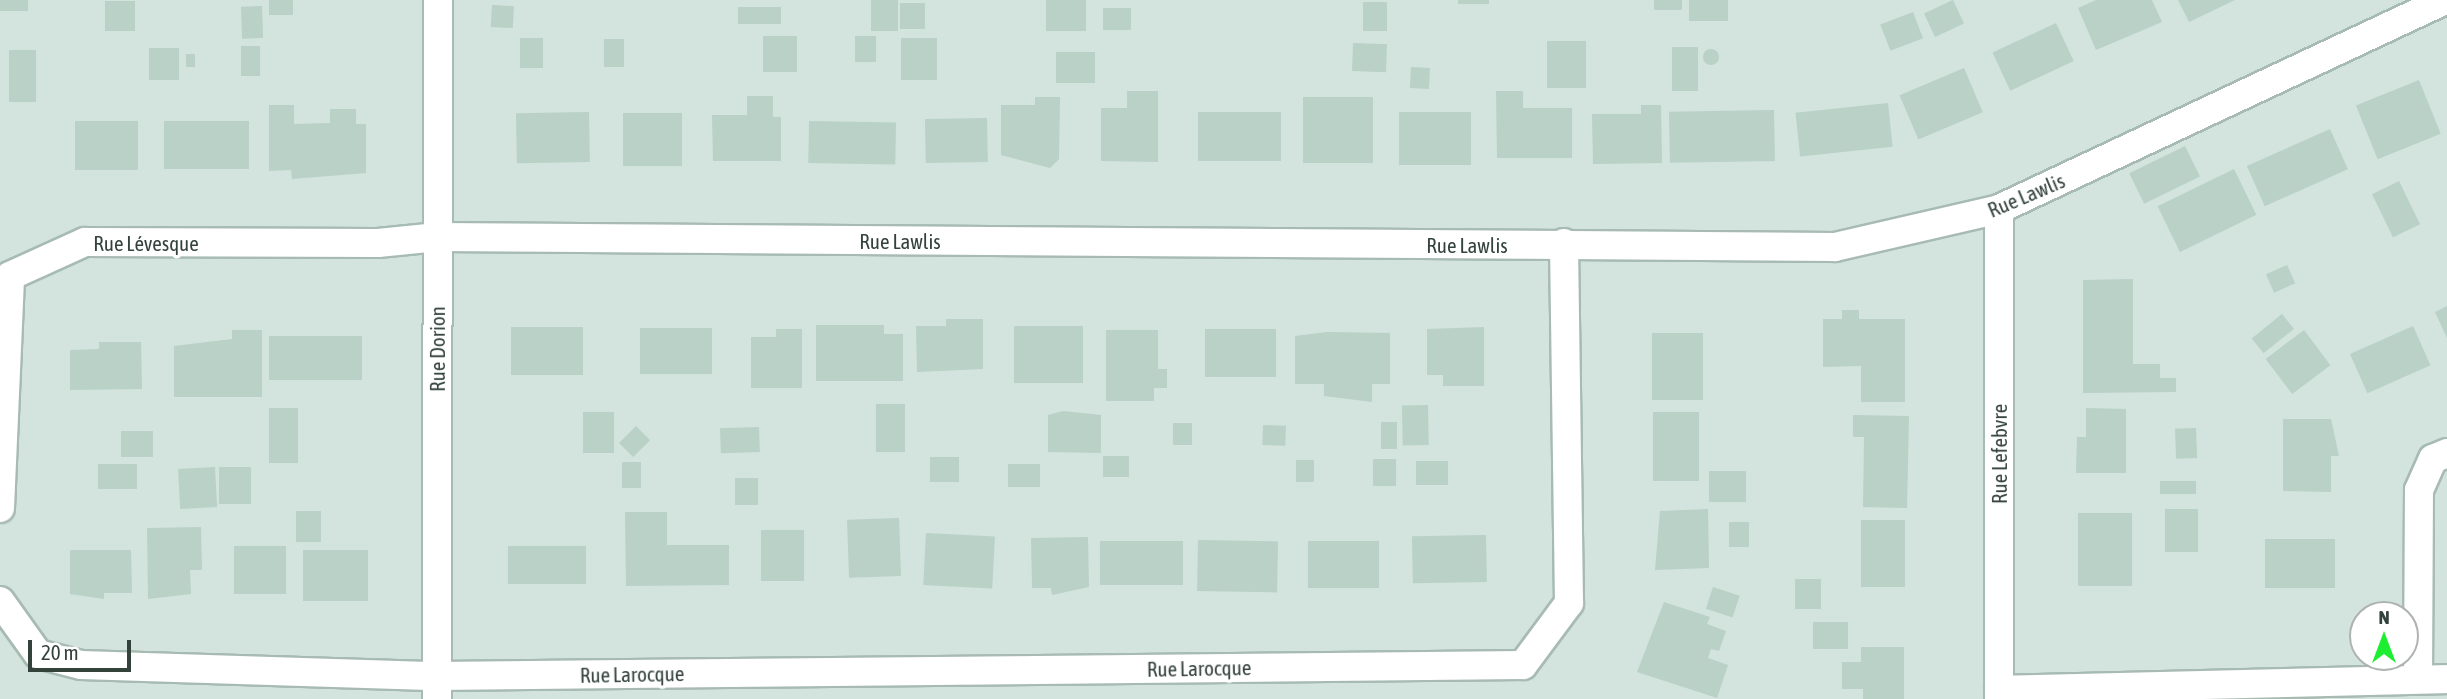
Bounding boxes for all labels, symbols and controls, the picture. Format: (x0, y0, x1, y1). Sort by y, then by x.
street label: Rue Lawlis (1984, 168, 2068, 222)
street label: Rue Lawlis (859, 228, 941, 254)
street label: Rue Lévesque (93, 230, 199, 256)
street label: Rue Lawlis (1426, 232, 1508, 258)
street label: Rue Dorion (424, 306, 450, 392)
street label: Rue Lefebvre (1986, 404, 2012, 504)
north arrow (2349, 601, 2419, 671)
text: N (2378, 606, 2390, 628)
scale bar (32, 626, 135, 670)
text: 20 m (41, 640, 79, 664)
street label: Rue Larocque (1147, 654, 1251, 682)
street label: Rue Larocque (580, 660, 684, 688)

